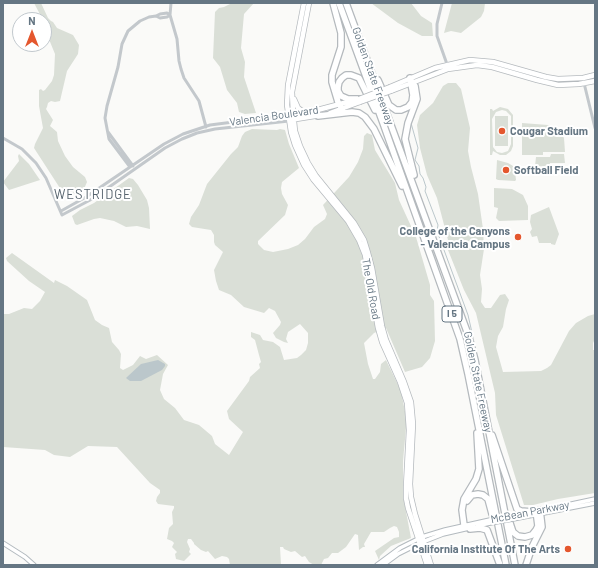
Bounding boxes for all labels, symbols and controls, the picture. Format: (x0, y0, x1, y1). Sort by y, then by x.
north arrow (12, 12, 52, 52)
text: N (28, 14, 36, 27)
street label: Golden State Freeway (349, 25, 397, 127)
street label: Valencia Boulevard (229, 103, 319, 129)
place label: Cougar Stadium (510, 124, 588, 138)
marker: Cougar Stadium (497, 126, 507, 136)
place label: Softball Field (514, 163, 578, 177)
marker: Softball Field (501, 165, 511, 175)
district label: WESTRIDGE (54, 187, 132, 203)
place label: College of the Canyons - Valencia Campus (400, 224, 510, 250)
marker: College of the Canyons - Valencia Campus (513, 232, 523, 242)
street label: The Old Road (359, 257, 383, 321)
road number: I 5 (442, 306, 462, 322)
street label: Golden State Freeway (461, 330, 495, 434)
street label: McBean Parkway (489, 498, 571, 526)
place label: California Institute Of The Arts (412, 542, 560, 556)
marker: California Institute Of The Arts (563, 544, 573, 554)

